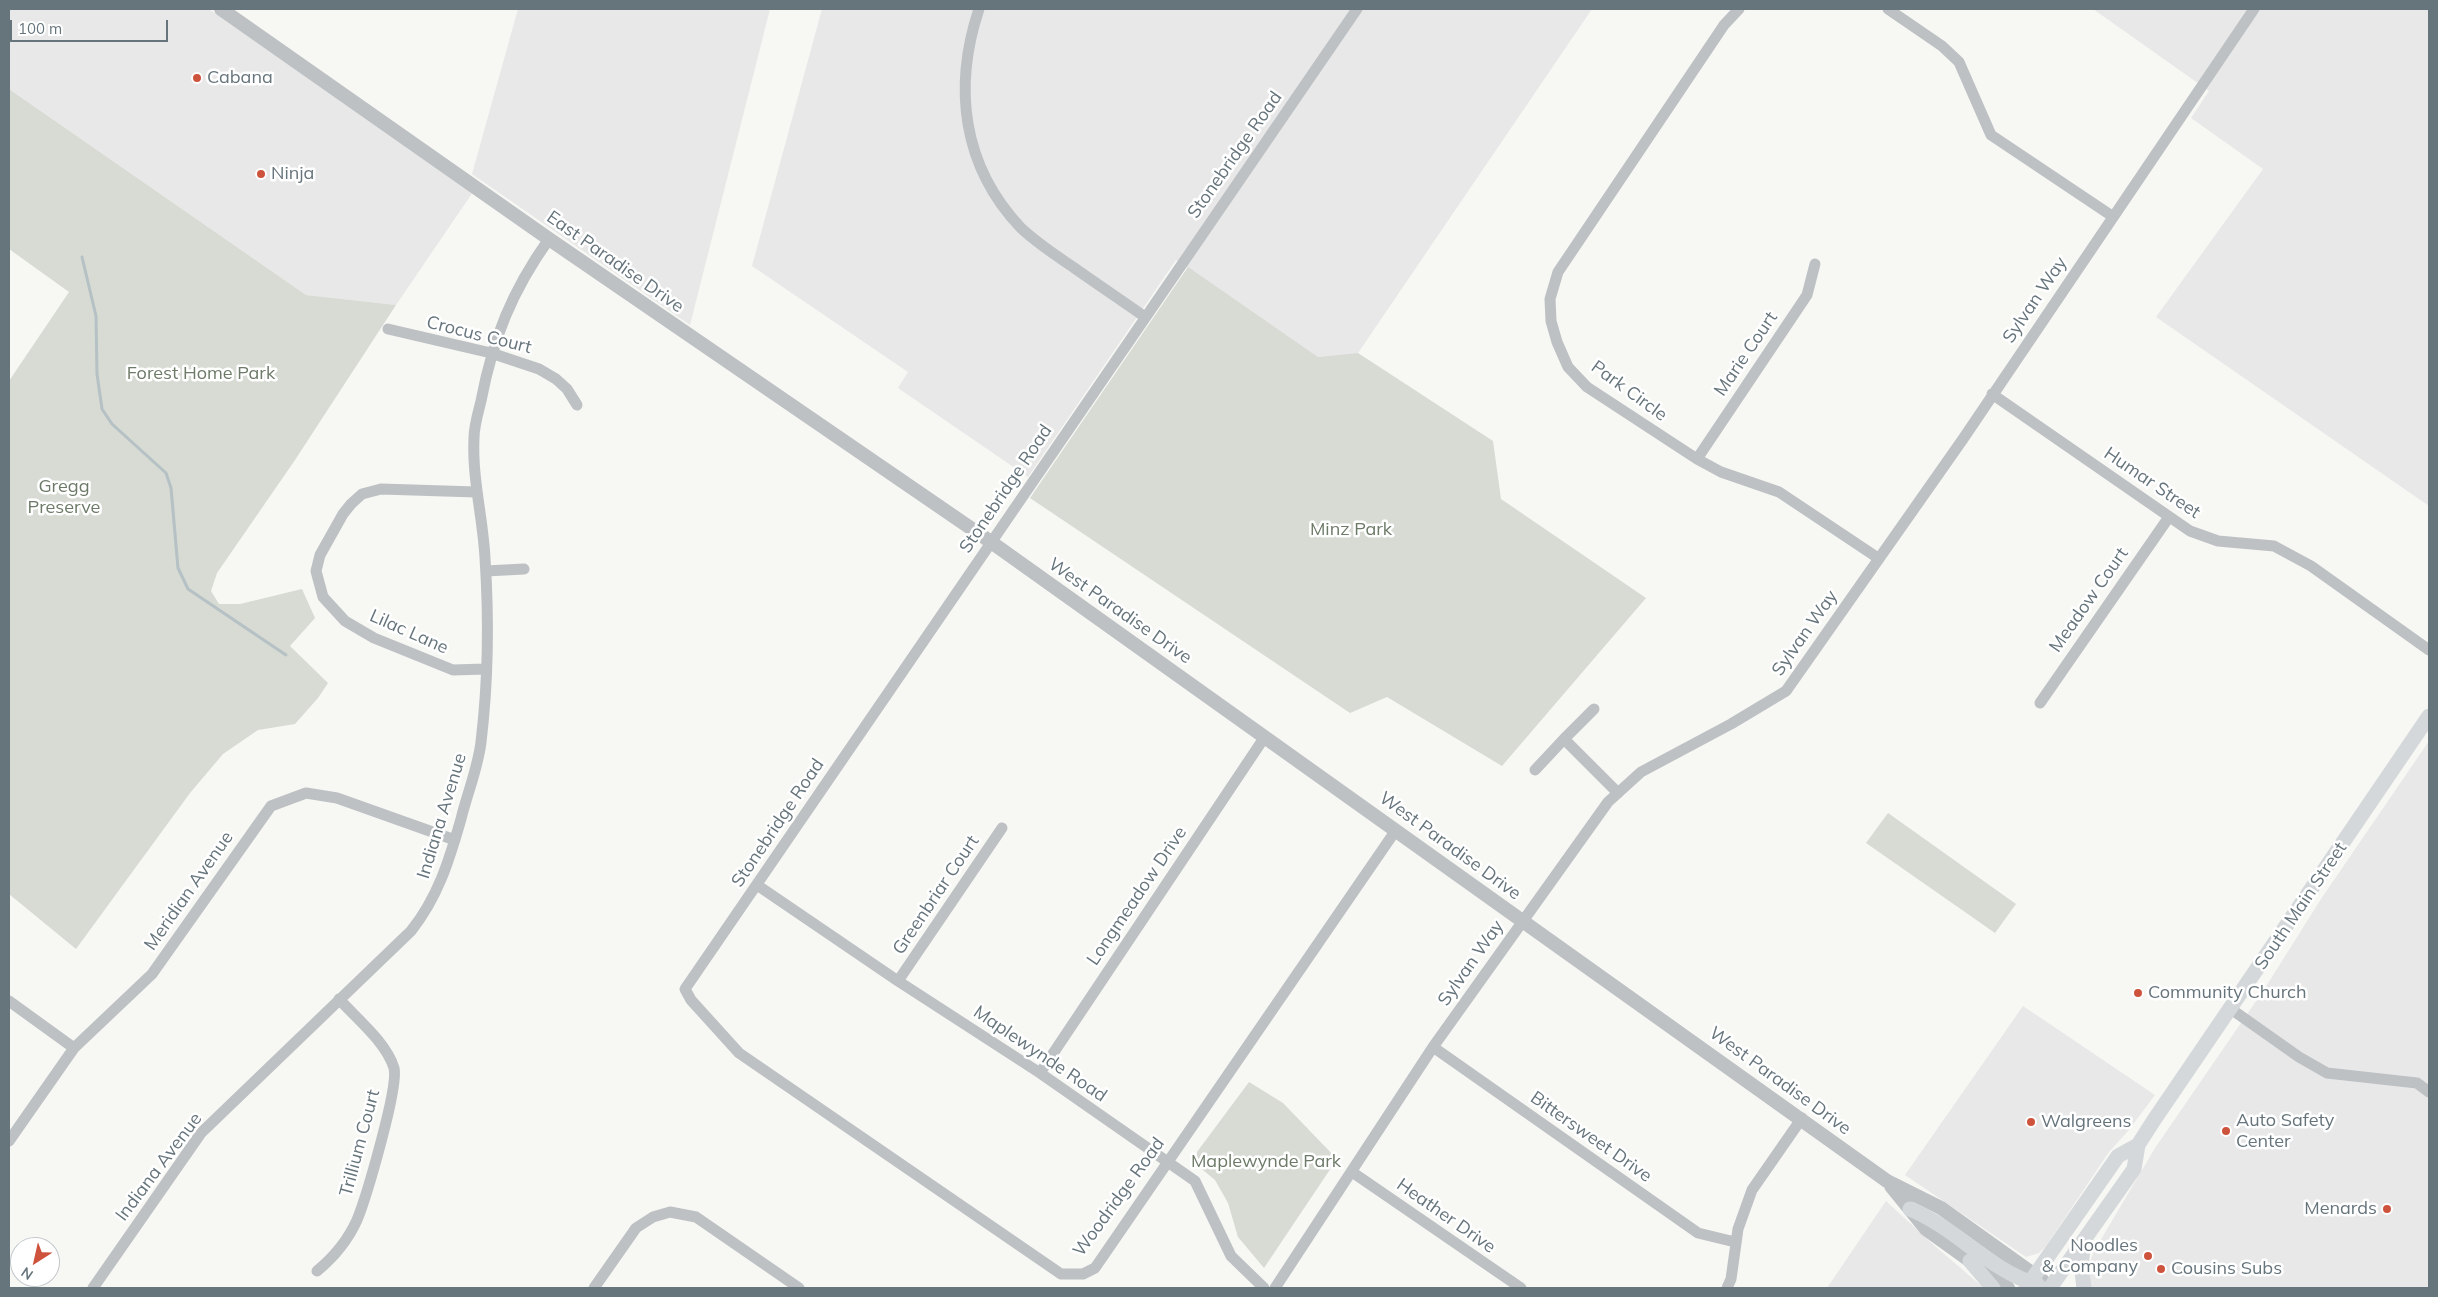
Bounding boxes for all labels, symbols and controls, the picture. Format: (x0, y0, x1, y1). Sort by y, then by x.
scale bar (12, 10, 170, 42)
text: 100 m (18, 19, 62, 38)
place label: Cabana (207, 67, 273, 89)
marker: Cabana (191, 72, 203, 84)
street label: Stonebridge Road (1183, 87, 1287, 223)
place label: Ninja (271, 163, 314, 185)
marker: Ninja (255, 168, 267, 180)
street label: East Paradise Drive (542, 207, 688, 317)
street label: Sylvan Way (1998, 253, 2072, 347)
street label: Marie Court (1710, 308, 1782, 400)
street label: Crocus Court (424, 312, 534, 358)
street label: Park Circle (1587, 356, 1671, 426)
park label: Forest Home Park (127, 363, 275, 385)
street label: Stonebridge Road (955, 421, 1057, 557)
street label: Humar Street (2100, 443, 2204, 523)
park label: Gregg Preserve (28, 476, 100, 518)
park label: Minz Park (1310, 519, 1392, 541)
street label: Meadow Court (2045, 543, 2133, 657)
street label: West Paradise Drive (1044, 553, 1196, 669)
street label: Sylvan Way (1768, 586, 1842, 680)
street label: Lilac Lane (366, 605, 452, 659)
street label: Indiana Avenue (413, 751, 471, 881)
street label: Stonebridge Road (727, 755, 829, 891)
street label: West Paradise Drive (1375, 787, 1525, 905)
street label: Longmeadow Drive (1083, 823, 1191, 969)
street label: Meridian Avenue (140, 828, 238, 954)
street label: Greenbriar Court (888, 831, 984, 959)
street label: South Main Street (2250, 838, 2352, 974)
street label: Sylvan Way (1434, 916, 1508, 1010)
place label: Community Church (2148, 982, 2307, 1004)
marker: Community Church (2132, 987, 2144, 999)
street label: Maplewynde Road (969, 1001, 1111, 1107)
street label: West Paradise Drive (1705, 1022, 1855, 1140)
street label: Trillium Court (335, 1087, 385, 1199)
street label: Bittersweet Drive (1526, 1087, 1656, 1187)
street label: Indiana Avenue (111, 1109, 207, 1225)
place label: Auto Safety Center (2236, 1110, 2334, 1152)
place label: Walgreens (2041, 1111, 2131, 1133)
marker: Walgreens (2025, 1116, 2037, 1128)
marker: Auto Safety Center (2220, 1125, 2232, 1137)
street label: Woodridge Road (1069, 1133, 1169, 1261)
park label: Maplewynde Park (1191, 1151, 1341, 1173)
street label: Heather Drive (1392, 1174, 1500, 1258)
place label: Menards (2304, 1198, 2377, 1220)
marker: Menards (2381, 1203, 2393, 1215)
place label: Noodles & Company (2042, 1235, 2138, 1278)
north arrow (10, 1237, 60, 1287)
marker: Noodles & Company (2142, 1250, 2154, 1262)
place label: Cousins Subs (2171, 1258, 2282, 1280)
text: N (17, 1263, 36, 1284)
marker: Cousins Subs (2155, 1263, 2167, 1275)

